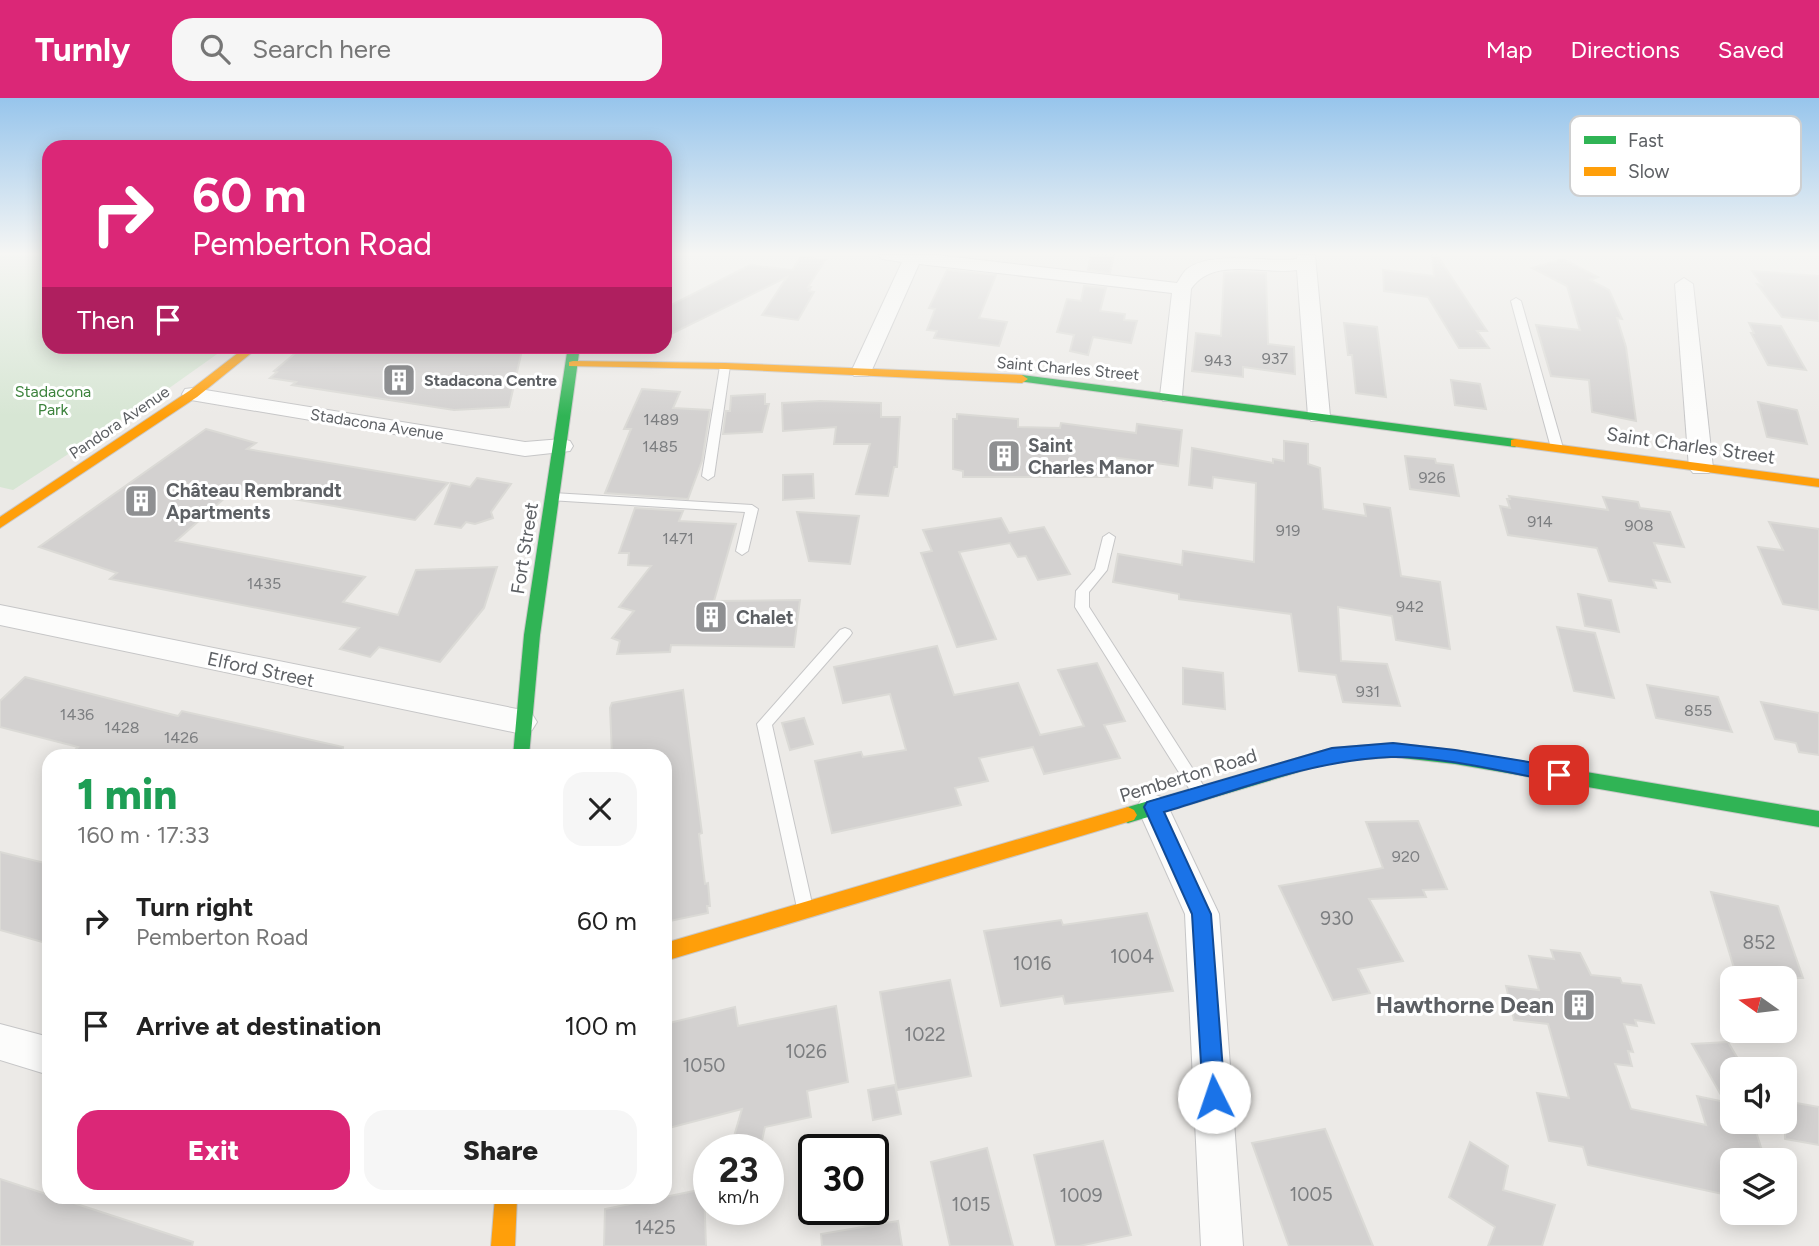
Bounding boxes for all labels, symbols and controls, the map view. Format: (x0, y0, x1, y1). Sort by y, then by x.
search box (172, 18, 662, 81)
text: Turnly (35, 30, 130, 69)
icon: search (196, 30, 234, 68)
text: Search here (252, 33, 391, 65)
text: Map (1486, 35, 1532, 64)
text: Directions (1570, 35, 1680, 64)
text: Saved (1718, 35, 1784, 64)
legend (1570, 116, 1801, 196)
text: Fast (1628, 129, 1664, 152)
text: Slow (1628, 160, 1670, 183)
text: 60 m (192, 165, 307, 224)
icon: right (77, 168, 168, 259)
text: Pemberton Road (192, 225, 432, 263)
icon: arrive (149, 301, 187, 339)
text: Then (77, 304, 135, 336)
house number: 937 (1262, 349, 1289, 368)
house number: 943 (1204, 351, 1232, 370)
street label: Saint Charles Street (996, 353, 1140, 384)
building icon: Stadacona Centre (380, 361, 418, 399)
place label: Stadacona Centre (424, 371, 557, 390)
park label: Stadacona Park (15, 382, 91, 419)
street label: Pandora Avenue (66, 382, 173, 463)
street label: Stadacona Avenue (309, 405, 445, 444)
house number: 1489 (643, 410, 679, 429)
street label: Saint Charles Street (1605, 422, 1777, 469)
place label: Saint Charles Manor (1028, 434, 1154, 479)
house number: 1485 (642, 437, 678, 456)
building icon: Saint Charles Manor (985, 437, 1023, 475)
house number: 926 (1418, 468, 1446, 487)
place label: Château Rembrandt Apartments (166, 479, 342, 524)
building icon: Château Rembrandt Apartments (122, 482, 160, 520)
street label: Fort Street (506, 500, 543, 596)
house number: 914 (1527, 512, 1553, 531)
house number: 908 (1624, 516, 1654, 535)
house number: 919 (1276, 521, 1300, 540)
house number: 1471 (662, 529, 694, 548)
house number: 1435 (247, 574, 281, 593)
house number: 942 (1396, 597, 1424, 616)
building icon: Chalet (692, 598, 730, 636)
place label: Chalet (736, 606, 794, 629)
street label: Elford Street (205, 647, 317, 692)
house number: 931 (1356, 682, 1380, 701)
house number: 855 (1684, 701, 1712, 720)
house number: 1436 (60, 705, 94, 724)
house number: 1428 (104, 718, 140, 737)
house number: 1426 (164, 728, 198, 747)
street label: Pemberton Road (1117, 744, 1260, 807)
pin (1529, 745, 1589, 805)
icon: arrive (1540, 756, 1578, 794)
text: 1 min (77, 769, 177, 820)
button: close (563, 772, 637, 846)
text: 160 m · 17:33 (77, 821, 209, 849)
house number: 920 (1392, 847, 1420, 866)
text: Turn right (136, 891, 253, 923)
icon: right (77, 902, 115, 940)
text: 60 m (577, 905, 637, 937)
house number: 930 (1320, 907, 1354, 930)
text: Pemberton Road (136, 923, 308, 951)
house number: 852 (1742, 931, 1776, 954)
house number: 1004 (1110, 945, 1154, 968)
house number: 1016 (1013, 952, 1052, 975)
north arrow (1720, 966, 1797, 1043)
map controls (1720, 966, 1797, 1225)
building icon: Hawthorne Dean (1560, 986, 1598, 1024)
place label: Hawthorne Dean (1376, 991, 1554, 1019)
icon: arrive (77, 1007, 115, 1045)
text: Arrive at destination (136, 1010, 381, 1042)
text: 100 m (564, 1010, 637, 1042)
house number: 1022 (904, 1023, 946, 1046)
house number: 1026 (785, 1040, 827, 1063)
house number: 1050 (682, 1054, 726, 1077)
button: sound (1720, 1057, 1797, 1134)
position arrow (1177, 1060, 1251, 1134)
button: Exit (77, 1110, 350, 1190)
button: Share (364, 1110, 637, 1190)
speed limit sign: 30 (798, 1134, 889, 1225)
button: layers (1720, 1148, 1797, 1225)
text: 23 (719, 1149, 758, 1191)
house number: 1005 (1289, 1183, 1333, 1206)
house number: 1009 (1060, 1184, 1102, 1207)
text: km/h (718, 1186, 759, 1208)
house number: 1015 (952, 1193, 990, 1216)
house number: 1425 (634, 1216, 676, 1239)

